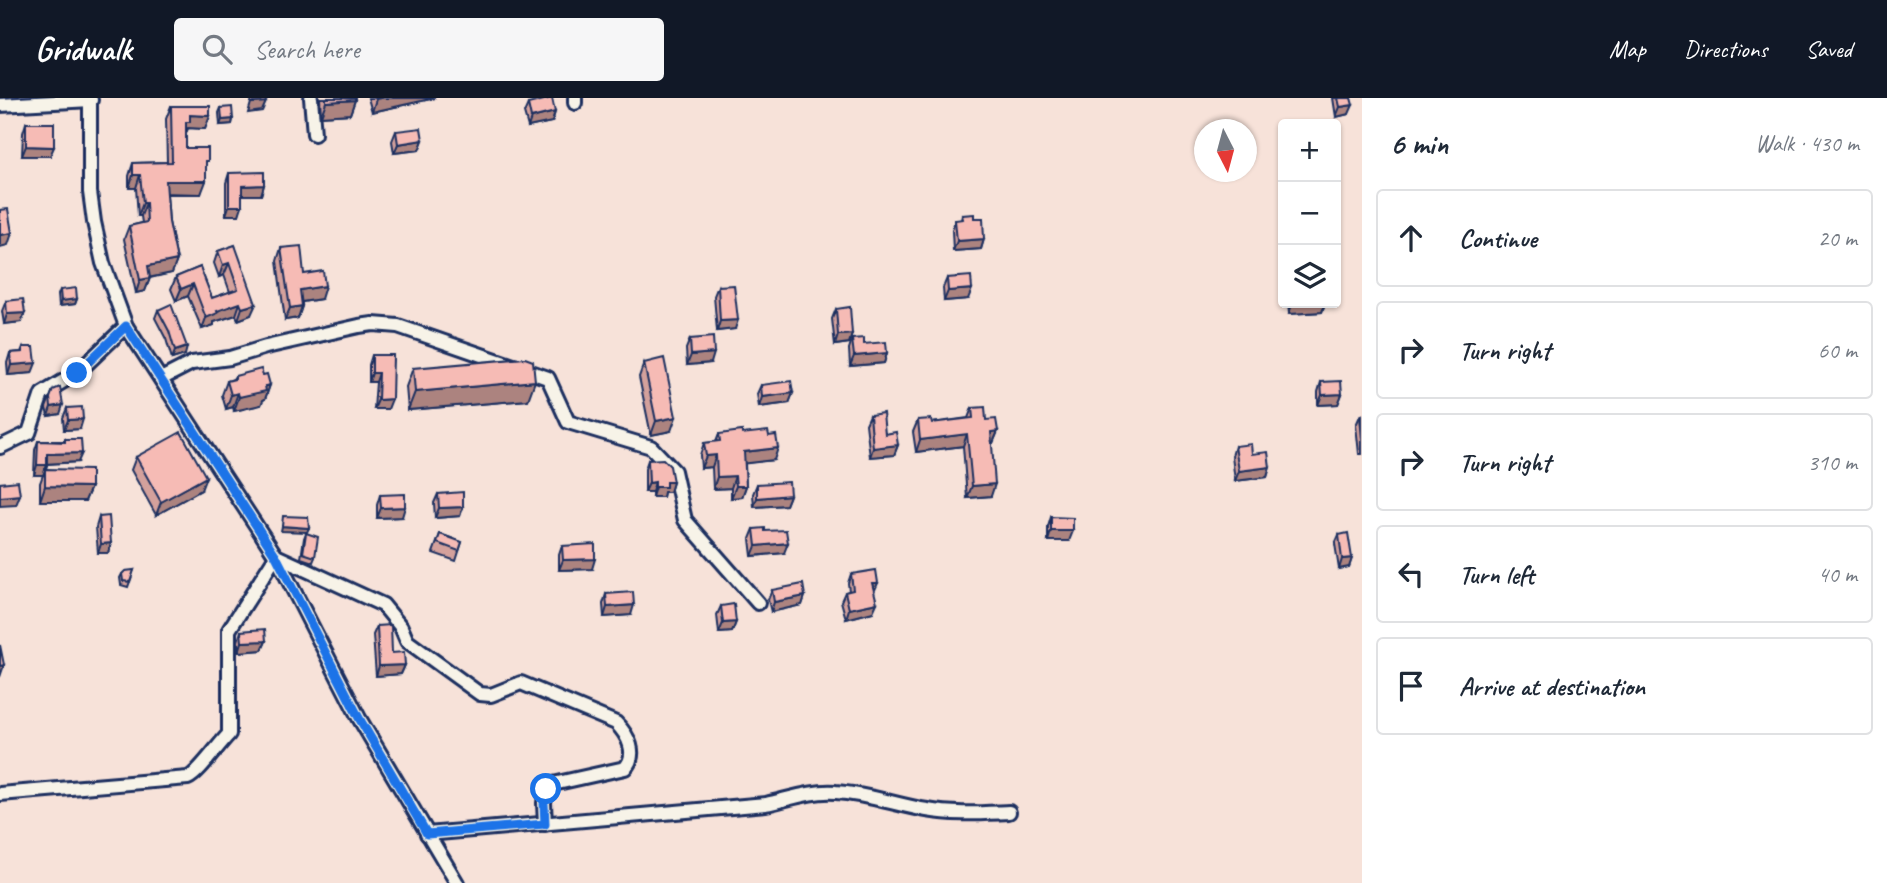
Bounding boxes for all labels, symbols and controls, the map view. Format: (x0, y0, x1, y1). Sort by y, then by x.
search box (174, 18, 664, 81)
text: Gridwalk (35, 28, 132, 70)
icon: search (198, 30, 236, 68)
text: Search here (254, 33, 360, 66)
text: Map (1609, 34, 1646, 64)
text: Directions (1684, 34, 1767, 64)
text: Saved (1805, 34, 1852, 64)
north arrow (1194, 119, 1257, 182)
map controls (1278, 119, 1341, 308)
button: + (1278, 119, 1341, 182)
text: 6 min (1390, 125, 1448, 163)
text: Walk · 430 m (1755, 129, 1859, 158)
button: − (1278, 182, 1341, 245)
icon: ahead (1392, 219, 1430, 257)
text: Continue (1459, 222, 1537, 255)
text: 20 m (1818, 224, 1857, 253)
button: layers (1278, 245, 1341, 308)
icon: right (1392, 331, 1430, 369)
text: Turn right (1459, 334, 1550, 367)
text: 60 m (1818, 336, 1857, 365)
route end (61, 357, 92, 388)
icon: right (1392, 443, 1430, 481)
text: Turn right (1459, 446, 1550, 479)
text: 310 m (1808, 448, 1857, 477)
icon: left (1392, 555, 1430, 593)
text: Turn left (1459, 558, 1534, 591)
text: 40 m (1818, 560, 1857, 589)
icon: arrive (1392, 667, 1430, 705)
text: Arrive at destination (1459, 670, 1645, 703)
route start (530, 773, 561, 804)

